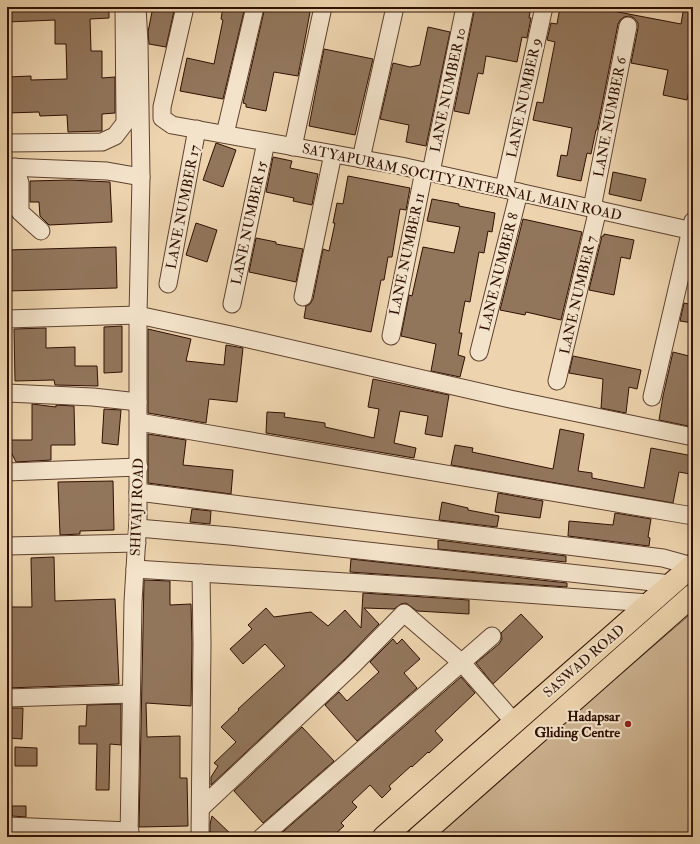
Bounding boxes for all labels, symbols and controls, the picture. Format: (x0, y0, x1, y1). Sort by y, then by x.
street label: LANE NUMBER 10 (426, 26, 470, 154)
street label: LANE NUMBER 9 (503, 37, 545, 159)
street label: LANE NUMBER 6 (590, 55, 630, 178)
street label: SATYAPURAM SOCITY INTERNAL MAIN ROAD (301, 140, 623, 224)
street label: LANE NUMBER 17 (163, 143, 203, 271)
street label: LANE NUMBER 15 (228, 159, 271, 286)
street label: LANE NUMBER 11 (386, 191, 428, 317)
street label: LANE NUMBER 8 (476, 211, 522, 333)
street label: LANE NUMBER 7 (556, 233, 600, 356)
street label: SHIVAJI ROAD (127, 458, 147, 556)
street label: SASWAD ROAD (540, 621, 628, 701)
place label: Hadapsar Gliding Centre (535, 708, 621, 742)
marker: Hadapsar Gliding Centre (623, 719, 633, 729)

